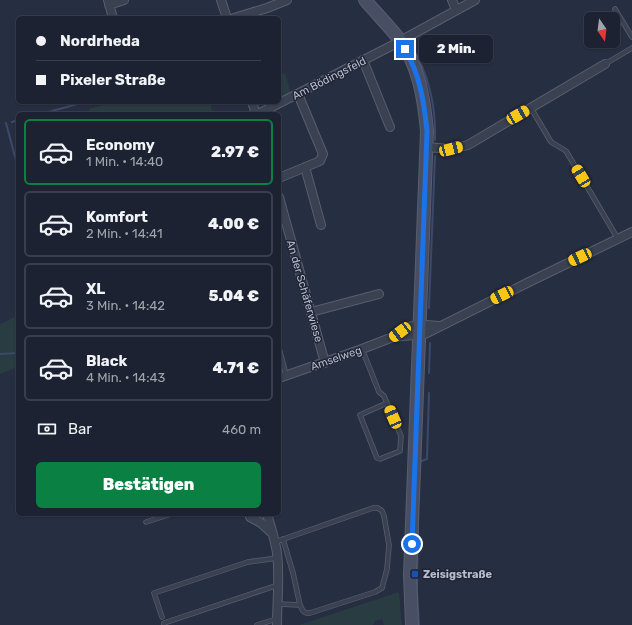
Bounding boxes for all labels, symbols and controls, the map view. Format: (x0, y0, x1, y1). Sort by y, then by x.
north arrow (584, 12, 620, 48)
map controls (584, 12, 620, 48)
text: Nordrheda (60, 32, 140, 50)
callout: 2 Min. (419, 35, 493, 63)
route end (396, 40, 414, 58)
text: 2 Min. (437, 41, 475, 56)
street label: Am Bödingsfeld (290, 54, 368, 103)
text: Pixeler Straße (60, 71, 166, 89)
car (505, 104, 531, 126)
icon: car (38, 134, 74, 170)
text: Economy (86, 136, 155, 154)
car (438, 140, 464, 158)
text: 2.97 € (211, 143, 259, 161)
text: 1 Min. · 14:40 (86, 154, 163, 169)
car (570, 163, 592, 189)
icon: car (38, 206, 74, 242)
text: Komfort (86, 208, 148, 226)
text: 4.00 € (208, 215, 259, 233)
text: 2 Min. · 14:41 (86, 226, 162, 241)
street label: An der Schäferwiese (284, 239, 325, 344)
car (567, 246, 593, 268)
icon: car (38, 278, 74, 314)
text: XL (86, 280, 105, 298)
car (489, 284, 515, 306)
text: 5.04 € (208, 287, 259, 305)
text: 3 Min. · 14:42 (86, 298, 165, 313)
car (387, 320, 413, 344)
street label: Amselweg (309, 344, 363, 373)
icon: car (38, 350, 74, 386)
text: Black (86, 352, 127, 370)
text: 4.71 € (212, 359, 259, 377)
text: 4 Min. · 14:43 (86, 370, 165, 385)
car (383, 404, 403, 430)
icon: cash (36, 418, 58, 440)
text: Bar (68, 420, 92, 438)
text: 460 m (222, 422, 261, 437)
button: Bestätigen (36, 462, 261, 508)
route start (403, 535, 421, 553)
place label: Zeisigstraße (423, 568, 493, 581)
marker: Zeisigstraße (410, 569, 420, 579)

